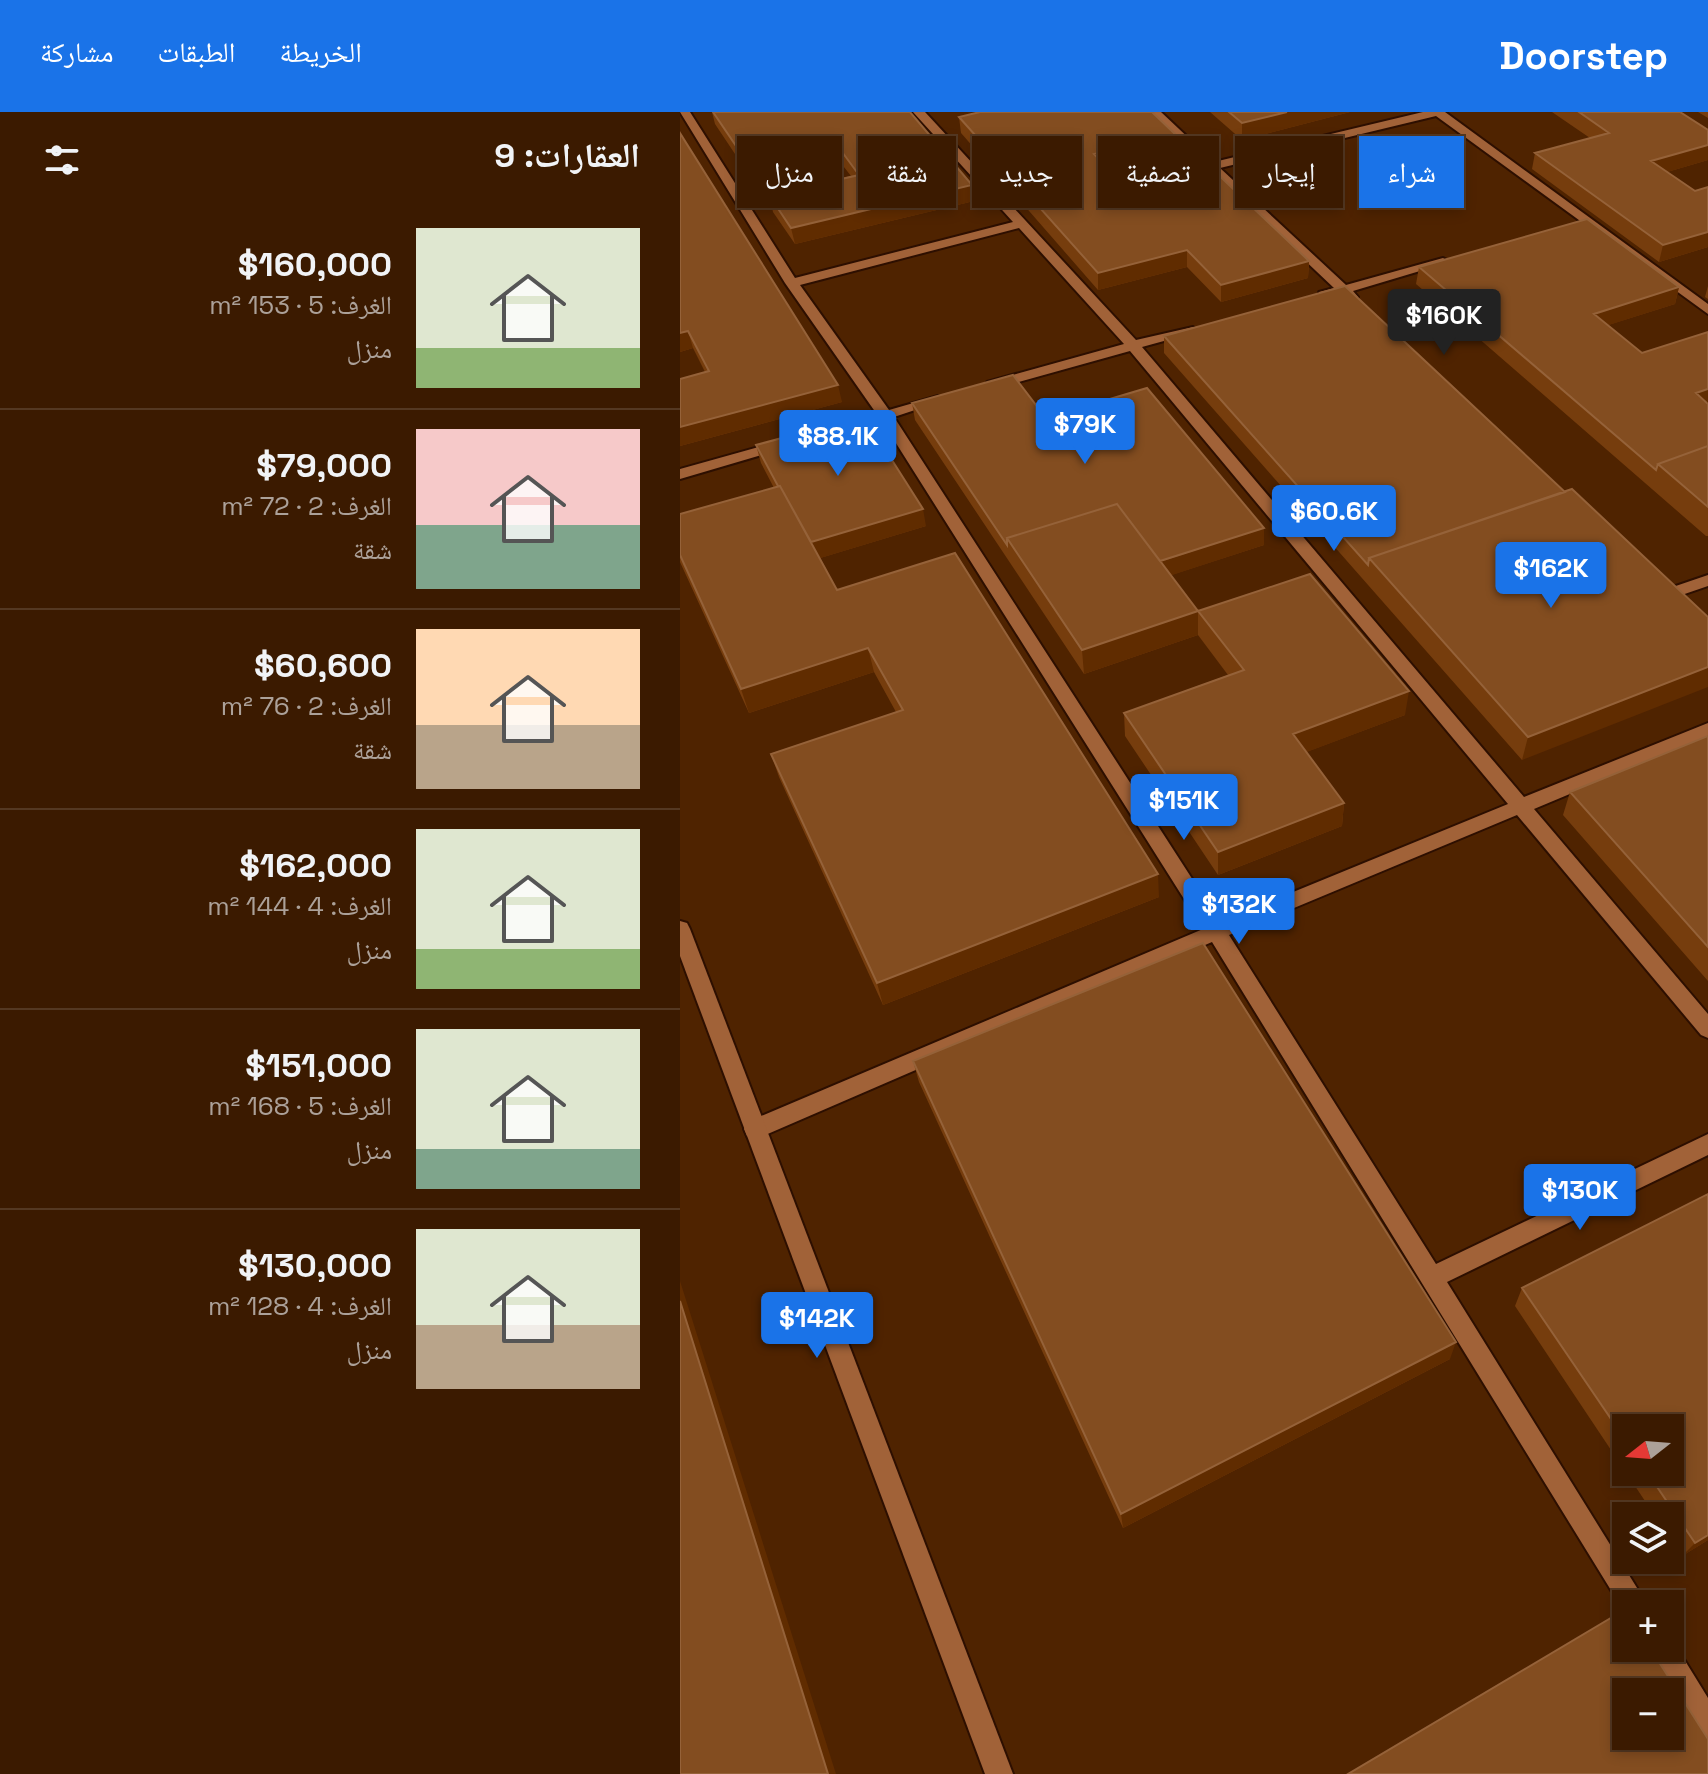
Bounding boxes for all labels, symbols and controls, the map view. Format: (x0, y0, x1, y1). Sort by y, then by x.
text: Doorstep (1499, 32, 1668, 80)
text: مشاركة (40, 34, 114, 70)
text: الطبقات (158, 34, 235, 70)
text: الخريطة (279, 34, 362, 70)
text: العقارات: 9 (494, 134, 640, 177)
chip: منزل (737, 136, 842, 208)
chip: شقة (858, 136, 956, 208)
chip: جديد (972, 136, 1082, 208)
chip: تصفية (1098, 136, 1219, 208)
chip: إيجار (1235, 136, 1343, 208)
chip: شراء (1359, 136, 1464, 208)
icon: filters (40, 138, 84, 182)
text: $160,000 (238, 243, 392, 286)
icon: home (480, 260, 576, 356)
text: الغرف: 5 · 153 m² (209, 288, 392, 322)
pin: $160K (1388, 289, 1500, 357)
text: $160K (1406, 298, 1482, 332)
text: منزل (347, 332, 392, 366)
pin: $79K (1038, 398, 1132, 466)
text: $79K (1054, 407, 1116, 441)
pin: $88.1K (773, 410, 903, 478)
text: $88.1K (797, 419, 879, 453)
text: $79,000 (256, 444, 392, 487)
icon: home (480, 461, 576, 557)
pin: $60.6K (1269, 485, 1399, 553)
text: الغرف: 2 · 72 m² (221, 489, 392, 523)
text: $60.6K (1290, 494, 1378, 528)
text: شقة (353, 533, 392, 567)
pin: $162K (1495, 542, 1607, 610)
text: $162K (1513, 551, 1589, 585)
text: $60,600 (254, 644, 392, 687)
icon: home (480, 661, 576, 757)
text: الغرف: 2 · 76 m² (221, 689, 392, 723)
text: شقة (353, 733, 392, 767)
pin: $151K (1128, 774, 1240, 842)
text: $151K (1149, 783, 1219, 817)
text: $162,000 (239, 844, 392, 887)
icon: home (480, 861, 576, 957)
pin: $132K (1183, 878, 1295, 946)
text: $132K (1201, 887, 1277, 921)
text: الغرف: 4 · 144 m² (207, 889, 392, 923)
text: منزل (347, 933, 392, 967)
text: $151,000 (245, 1044, 392, 1087)
icon: home (480, 1061, 576, 1157)
text: الغرف: 5 · 168 m² (208, 1089, 392, 1123)
text: منزل (347, 1133, 392, 1167)
pin: $130K (1524, 1164, 1636, 1232)
text: $130K (1542, 1173, 1618, 1207)
text: $130,000 (238, 1244, 392, 1287)
icon: home (480, 1261, 576, 1357)
text: الغرف: 4 · 128 m² (208, 1289, 392, 1323)
pin: $142K (761, 1292, 873, 1360)
text: $142K (779, 1301, 855, 1335)
text: منزل (347, 1333, 392, 1367)
north arrow (1612, 1414, 1684, 1486)
map controls (1612, 1414, 1684, 1750)
button: layers (1612, 1502, 1684, 1574)
button: + (1612, 1590, 1684, 1662)
button: − (1612, 1678, 1684, 1750)

